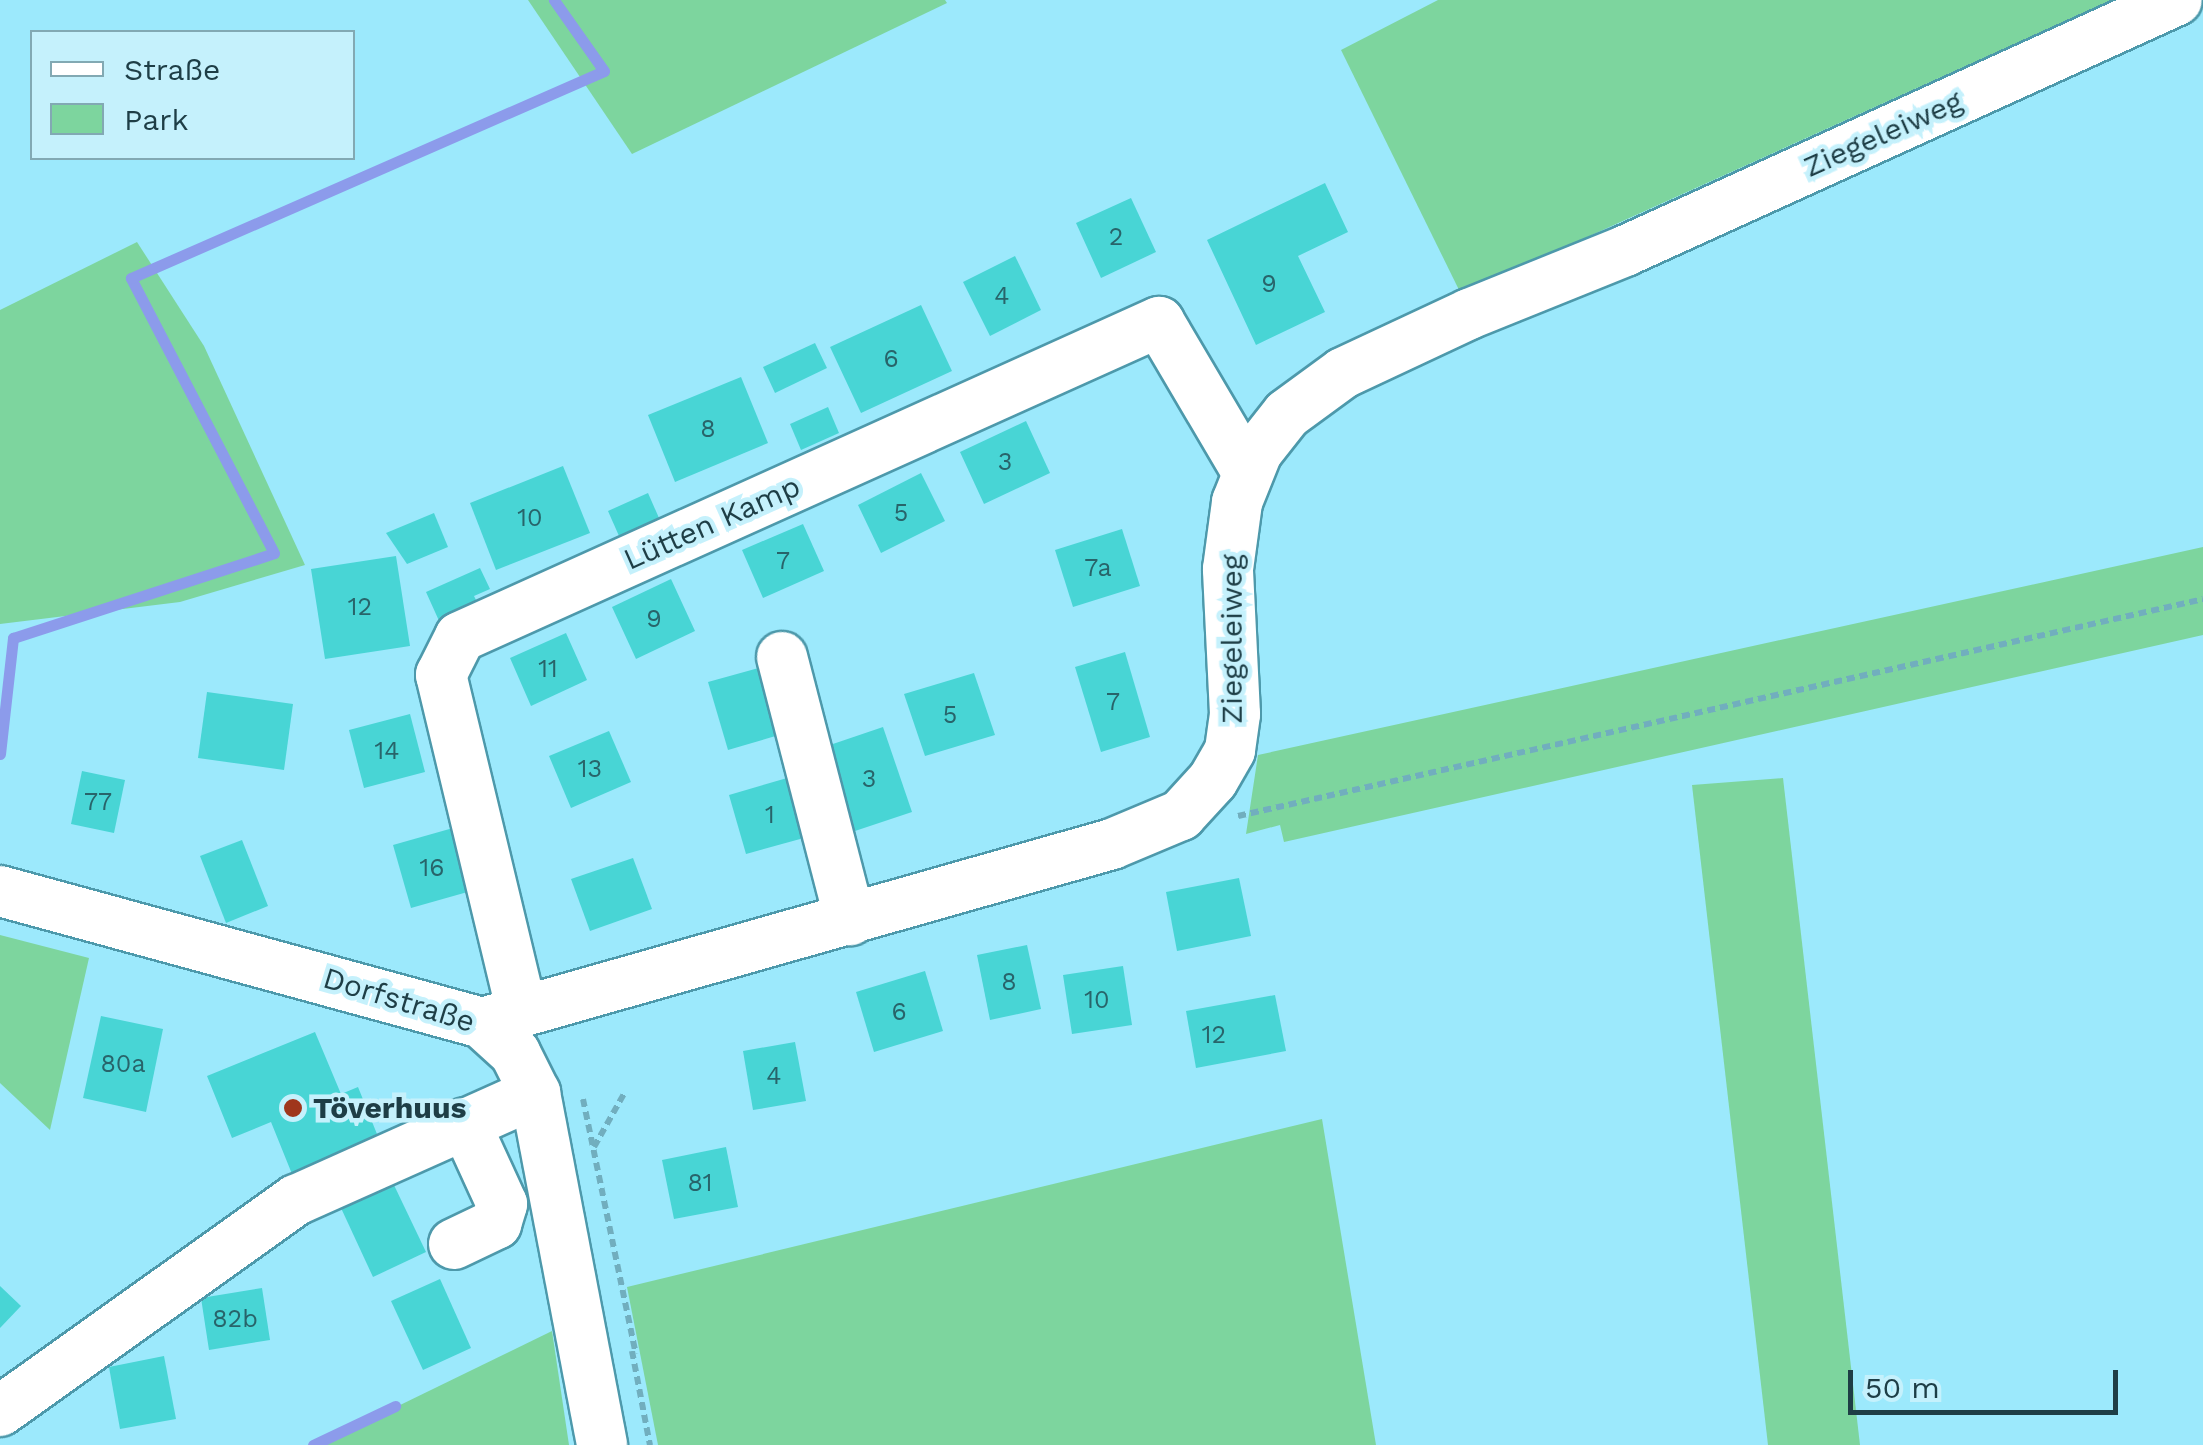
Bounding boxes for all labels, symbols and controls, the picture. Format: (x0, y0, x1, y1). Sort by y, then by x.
legend (30, 30, 355, 160)
text: Straße (124, 52, 220, 87)
street label: Ziegeleiweg (1798, 83, 1968, 185)
text: Park (124, 102, 189, 137)
house number: 2 (1109, 222, 1123, 252)
house number: 9 (1261, 269, 1277, 299)
house number: 4 (994, 281, 1010, 311)
house number: 6 (883, 344, 899, 374)
house number: 8 (700, 414, 716, 444)
house number: 3 (998, 447, 1012, 477)
street label: Lütten Kamp (618, 468, 806, 578)
house number: 5 (894, 498, 908, 528)
house number: 10 (517, 503, 543, 533)
house number: 7 (776, 546, 790, 576)
house number: 7a (1084, 553, 1112, 583)
street label: Ziegeleiweg (1214, 554, 1250, 724)
house number: 12 (348, 592, 372, 622)
house number: 9 (646, 604, 662, 634)
house number: 11 (538, 654, 558, 684)
house number: 7 (1106, 687, 1120, 717)
house number: 5 (943, 700, 957, 730)
house number: 14 (374, 736, 400, 766)
house number: 13 (578, 754, 602, 784)
house number: 3 (862, 764, 876, 794)
house number: 77 (84, 787, 112, 817)
house number: 1 (765, 800, 775, 830)
house number: 16 (420, 853, 444, 883)
street label: Dorfstraße (319, 960, 479, 1040)
house number: 8 (1001, 967, 1017, 997)
house number: 10 (1084, 985, 1110, 1015)
house number: 6 (891, 997, 907, 1027)
house number: 12 (1202, 1020, 1226, 1050)
house number: 80a (100, 1049, 146, 1079)
house number: 4 (766, 1061, 782, 1091)
place label: Töverhuus (313, 1090, 466, 1126)
marker: Töverhuus (282, 1097, 304, 1119)
house number: 81 (687, 1168, 713, 1198)
house number: 82b (212, 1304, 258, 1334)
scale bar (1853, 1350, 2123, 1412)
text: 50 m (1865, 1370, 1940, 1405)

